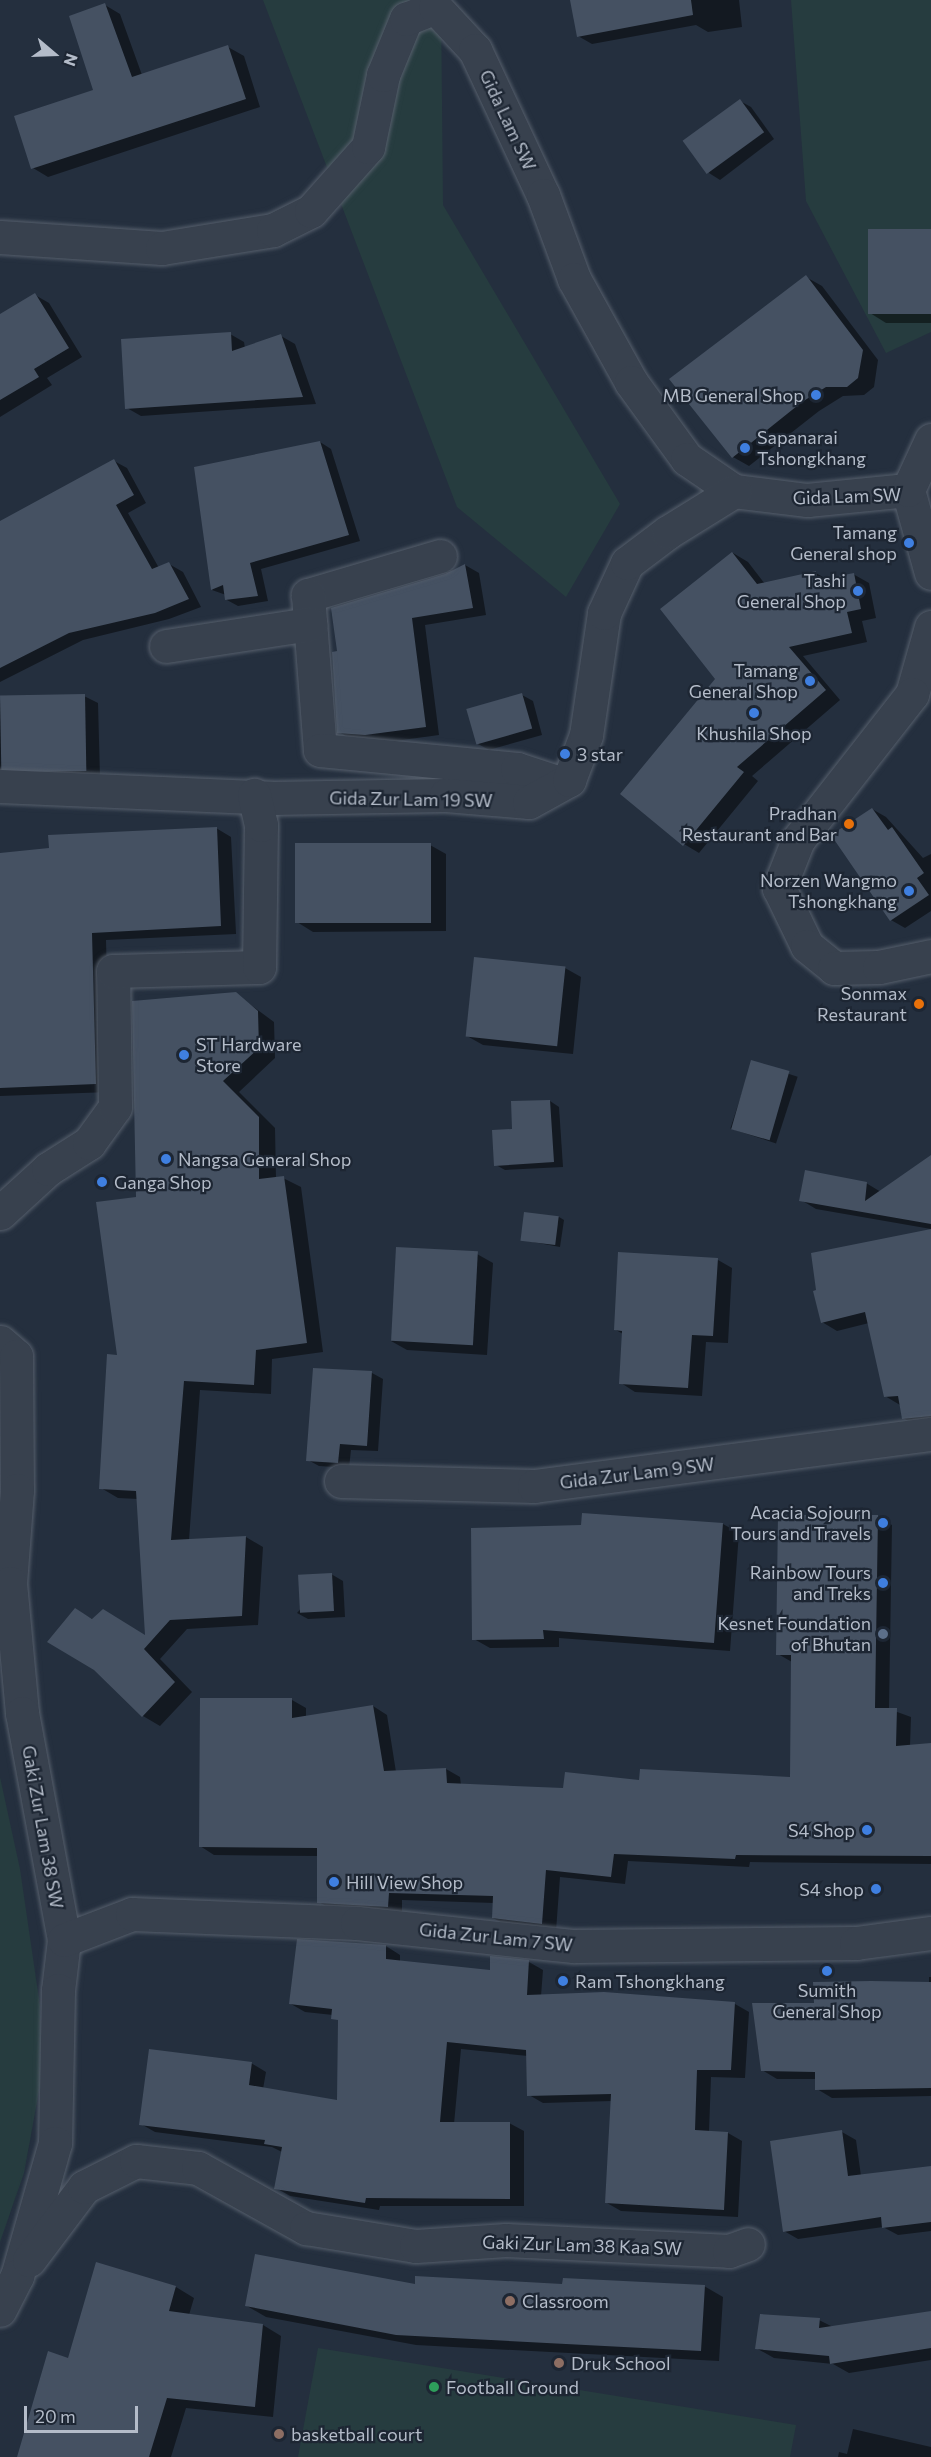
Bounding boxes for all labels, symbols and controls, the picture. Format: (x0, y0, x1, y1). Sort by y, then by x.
north arrow (24, 24, 84, 84)
text: N (61, 51, 82, 69)
street label: Gida Lam SW (475, 66, 541, 174)
place label: MB General Shop (662, 384, 804, 406)
marker: MB General Shop (809, 388, 823, 402)
place label: Sapanarai Tshongkhang (757, 427, 866, 470)
marker: Sapanarai Tshongkhang (738, 441, 752, 455)
street label: Gida Lam SW (792, 483, 902, 509)
place label: Tamang General shop (790, 522, 897, 564)
marker: Tamang General shop (902, 536, 916, 550)
place label: Tashi General Shop (737, 570, 846, 612)
marker: Tashi General Shop (851, 584, 865, 598)
place label: Tamang General Shop (689, 660, 798, 702)
marker: Tamang General Shop (803, 674, 817, 688)
marker: Khushila Shop (747, 706, 761, 720)
place label: Khushila Shop (696, 722, 812, 744)
place label: 3 star (577, 743, 623, 765)
marker: 3 star (558, 747, 572, 761)
street label: Gida Zur Lam 19 SW (329, 787, 493, 811)
place label: Pradhan Restaurant and Bar (682, 803, 837, 846)
marker: Pradhan Restaurant and Bar (842, 817, 856, 831)
place label: Norzen Wangmo Tshongkhang (760, 870, 897, 912)
marker: Norzen Wangmo Tshongkhang (902, 884, 916, 898)
place label: Sonmax Restaurant (817, 983, 907, 1026)
marker: Sonmax Restaurant (912, 997, 926, 1011)
place label: ST Hardware Store (196, 1034, 302, 1076)
marker: ST Hardware Store (177, 1048, 191, 1062)
place label: Nangsa General Shop (178, 1148, 351, 1170)
marker: Nangsa General Shop (159, 1152, 173, 1166)
place label: Ganga Shop (114, 1171, 212, 1193)
marker: Ganga Shop (95, 1175, 109, 1189)
street label: Gida Zur Lam 9 SW (558, 1453, 716, 1493)
place label: Acacia Sojourn Tours and Travels (731, 1502, 871, 1544)
marker: Acacia Sojourn Tours and Travels (876, 1516, 890, 1530)
place label: Rainbow Tours and Treks (750, 1562, 871, 1604)
marker: Rainbow Tours and Treks (876, 1576, 890, 1590)
place label: Kesnet Foundation of Bhutan (717, 1613, 871, 1656)
marker: Kesnet Foundation of Bhutan (876, 1627, 890, 1641)
street label: Gaki Zur Lam 38 SW (18, 1744, 68, 1910)
place label: S4 Shop (788, 1819, 855, 1841)
marker: S4 Shop (860, 1823, 874, 1837)
place label: Hill View Shop (346, 1871, 463, 1893)
marker: Hill View Shop (327, 1875, 341, 1889)
place label: S4 shop (799, 1878, 864, 1900)
marker: S4 shop (869, 1882, 883, 1896)
street label: Gida Zur Lam 7 SW (418, 1918, 574, 1956)
marker: Sumith General Shop (820, 1964, 834, 1978)
place label: Ram Tshongkhang (575, 1970, 725, 1992)
marker: Ram Tshongkhang (556, 1974, 570, 1988)
place label: Sumith General Shop (772, 1980, 882, 2022)
street label: Gaki Zur Lam 38 Kaa SW (482, 2231, 682, 2259)
place label: Classroom (522, 2290, 609, 2312)
marker: Classroom (503, 2294, 517, 2308)
place label: Druk School (571, 2352, 671, 2374)
marker: Druk School (552, 2356, 566, 2370)
place label: Football Ground (446, 2376, 579, 2398)
marker: Football Ground (427, 2380, 441, 2394)
scale bar (27, 2394, 141, 2432)
text: 20 m (35, 2405, 76, 2427)
place label: basketball court (291, 2423, 422, 2445)
marker: basketball court (272, 2427, 286, 2441)

